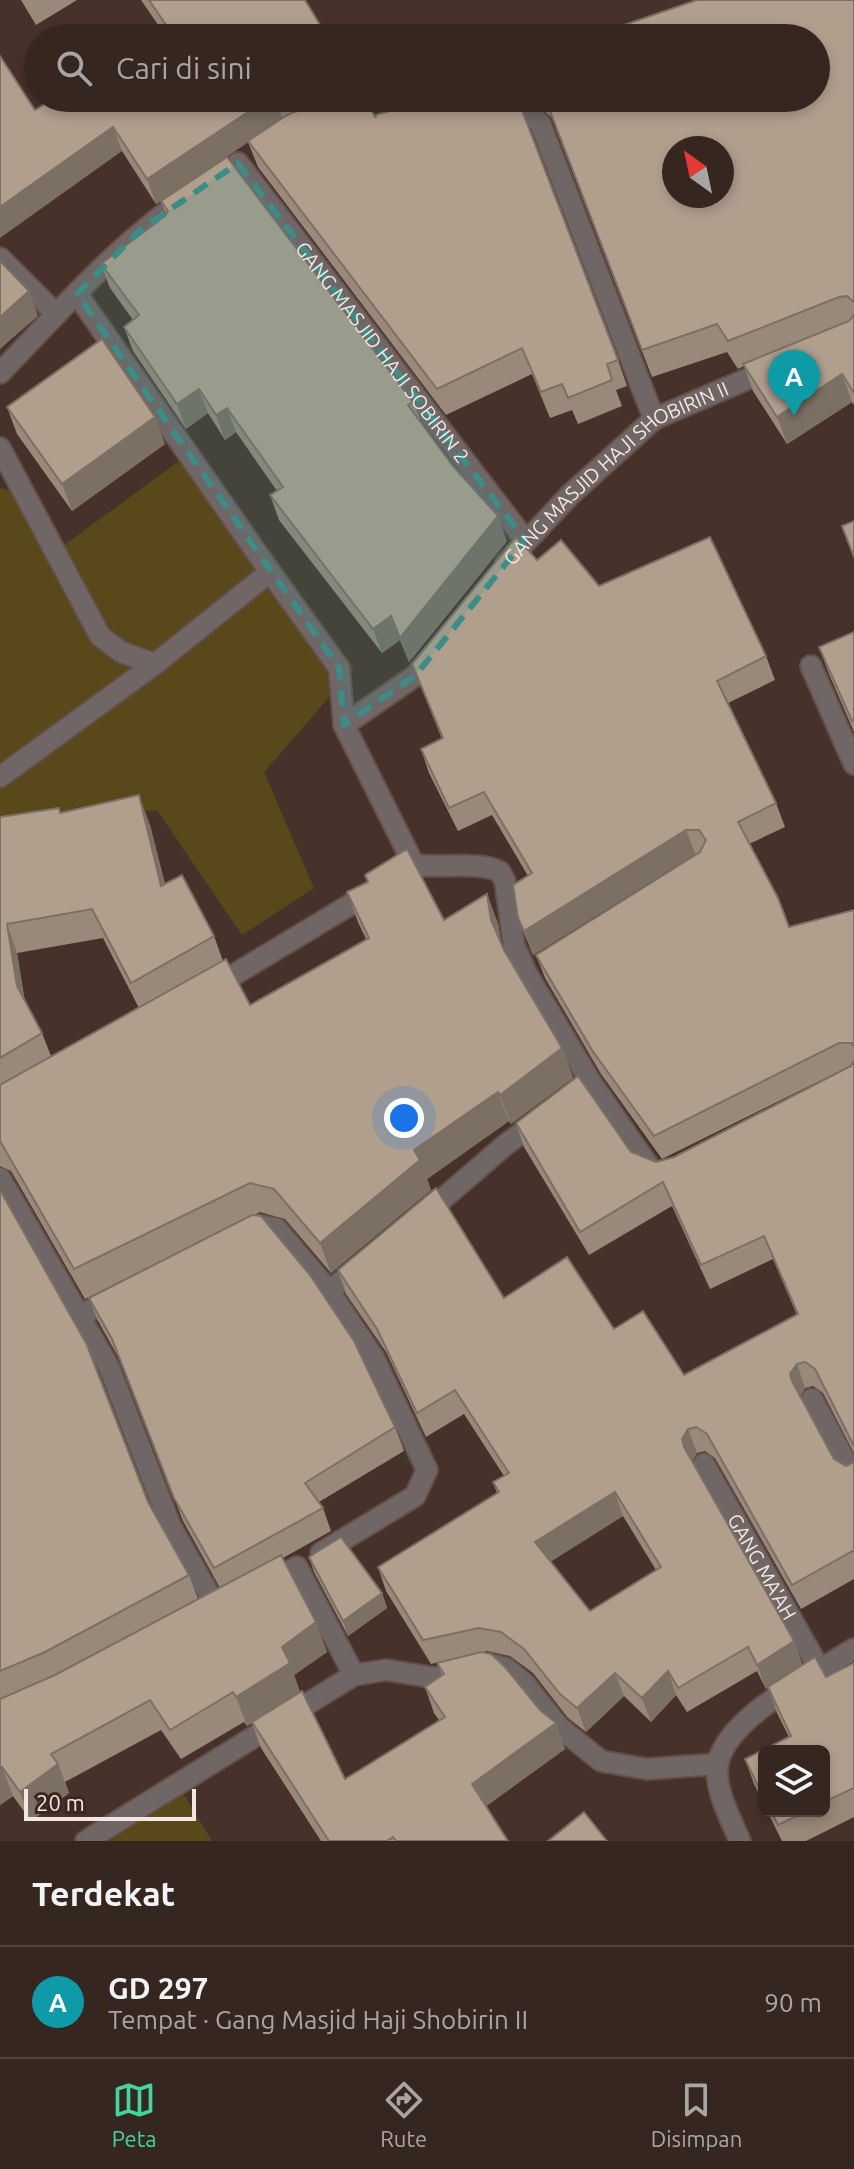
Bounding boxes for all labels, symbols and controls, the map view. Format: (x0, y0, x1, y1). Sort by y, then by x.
search box (24, 24, 830, 112)
icon: search (52, 46, 96, 90)
text: Cari di sini (116, 51, 252, 85)
north arrow (662, 136, 734, 208)
street label: GANG MASJID HAJI SOBIRIN 2 (291, 237, 474, 467)
pin: A (768, 350, 820, 416)
street label: GANG MASJID HAJI SHOBIRIN II (498, 377, 732, 569)
your location (384, 1098, 424, 1138)
street label: GANG MA'AH (723, 1510, 801, 1624)
map controls (758, 1745, 830, 1817)
button: layers (758, 1745, 830, 1817)
scale bar (24, 1785, 196, 1821)
text: 20 m (36, 1790, 85, 1815)
text: Terdekat (32, 1874, 175, 1912)
text: GD 297 (108, 1971, 209, 2005)
text: A (49, 1988, 67, 2017)
text: 90 m (764, 1988, 822, 2017)
text: Tempat · Gang Masjid Haji Shobirin II (108, 2005, 528, 2034)
tab: Peta (112, 2078, 157, 2151)
tab: Rute (380, 2078, 427, 2151)
tab: Disimpan (651, 2078, 742, 2151)

